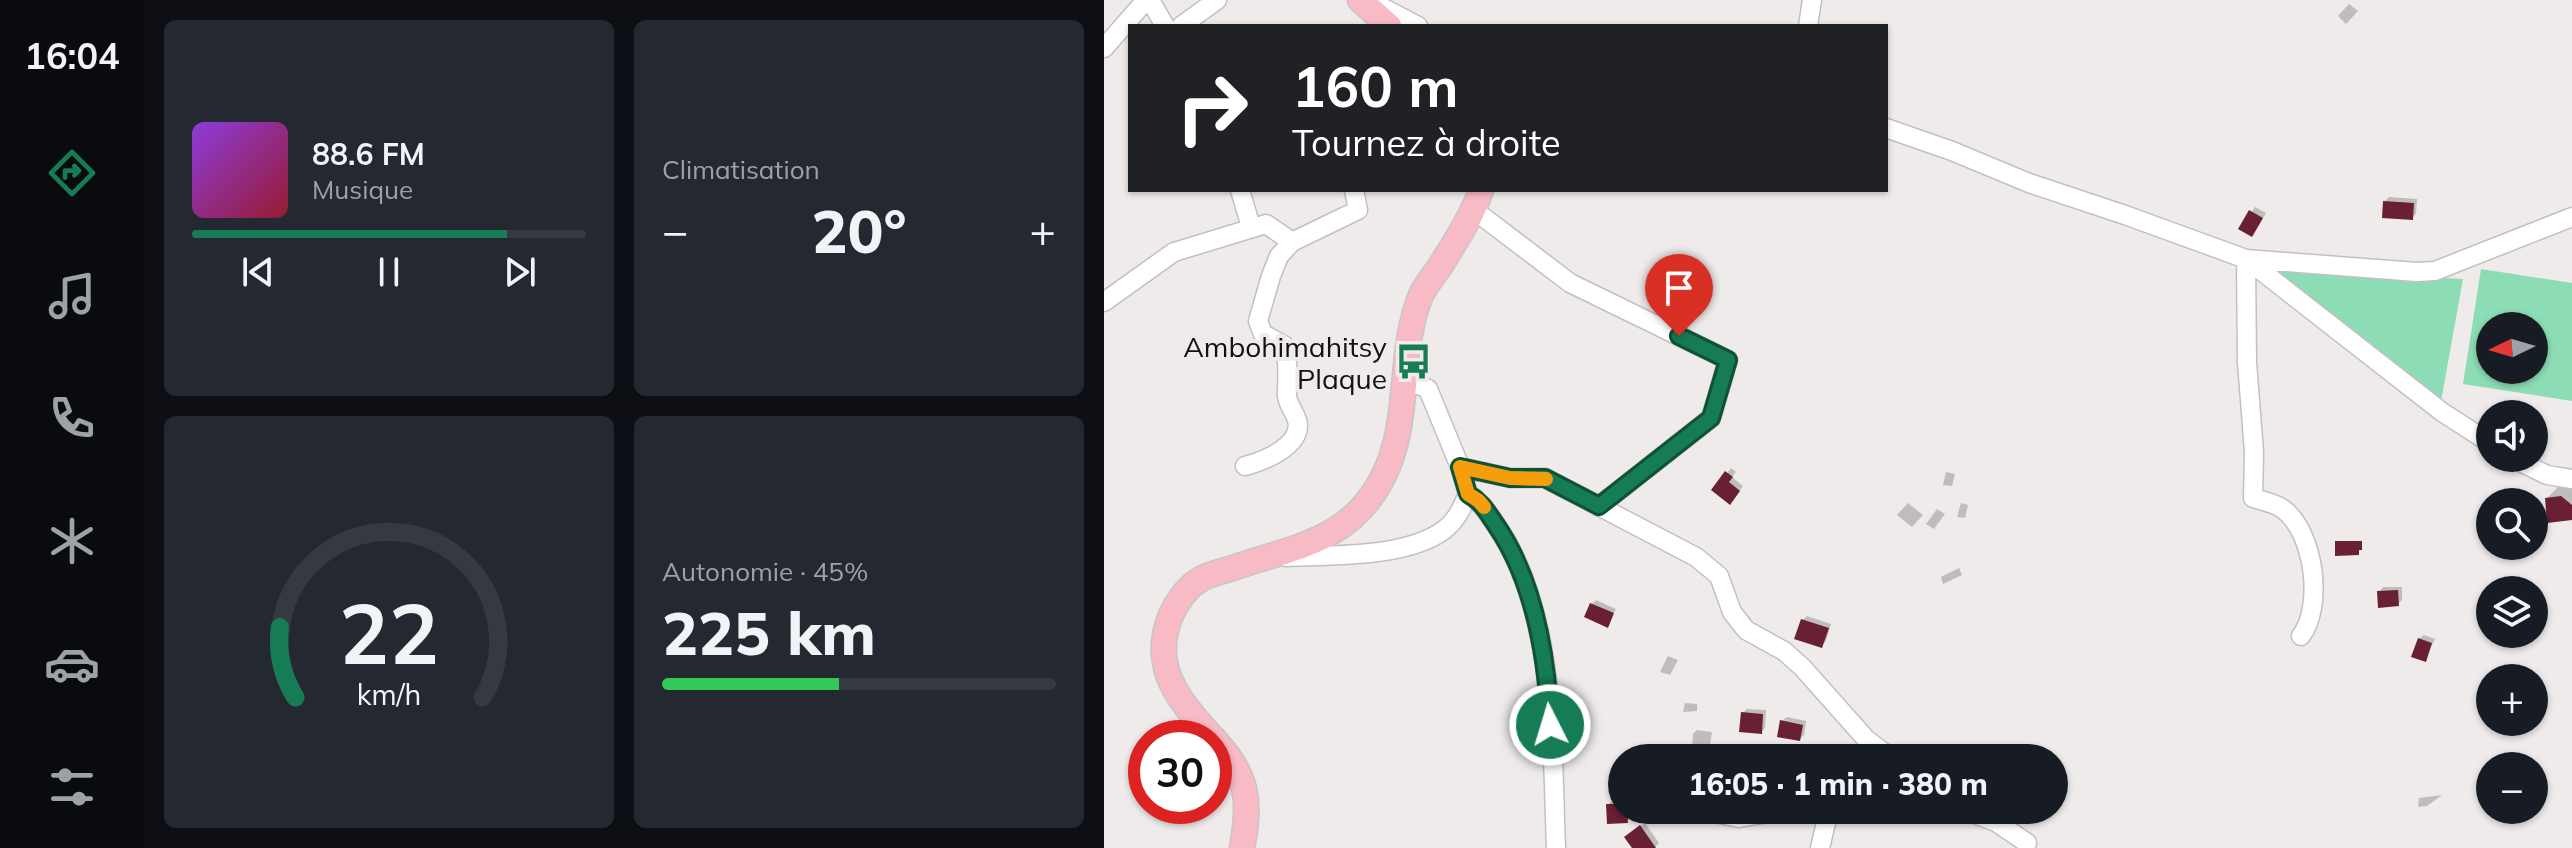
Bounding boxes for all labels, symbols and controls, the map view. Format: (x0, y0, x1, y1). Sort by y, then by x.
text: 16:04 (24, 33, 120, 78)
text: 160 m (1292, 51, 1459, 121)
icon: right (1160, 56, 1264, 160)
text: Tournez à droite (1292, 120, 1561, 165)
text: 88.6 FM (312, 135, 425, 173)
icon: directions (44, 145, 100, 201)
text: Climatisation (662, 153, 820, 186)
text: Musique (312, 173, 413, 206)
text: 20° (811, 193, 907, 268)
text: − (662, 203, 688, 258)
text: + (1030, 203, 1056, 258)
icon: previous (236, 250, 280, 294)
icon: pause (367, 250, 411, 294)
icon: next (498, 250, 542, 294)
pin (1645, 254, 1713, 336)
icon: arrive (1657, 266, 1701, 310)
icon: music (44, 268, 100, 324)
north arrow (2476, 312, 2548, 384)
map controls (2476, 312, 2548, 824)
place label: Ambohimahitsy Plaque (1183, 329, 1387, 396)
bus stop icon: Ambohimahitsy Plaque (1394, 343, 1432, 381)
icon: phone (44, 390, 100, 446)
button: sound (2476, 400, 2548, 472)
button: search (2476, 488, 2548, 560)
icon: climate (44, 513, 100, 569)
text: Autonomie · 45% (662, 555, 868, 588)
button: layers (2476, 576, 2548, 648)
text: 22 (339, 580, 439, 685)
text: 225 km (662, 595, 876, 670)
icon: car (44, 636, 100, 692)
button: + (2476, 664, 2548, 736)
text: km/h (357, 676, 421, 712)
position arrow (1508, 683, 1592, 767)
speed limit sign: 30 (1128, 720, 1232, 824)
button: − (2476, 752, 2548, 824)
icon: filters (44, 759, 100, 815)
text: 16:05 · 1 min · 380 m (1688, 765, 1988, 803)

